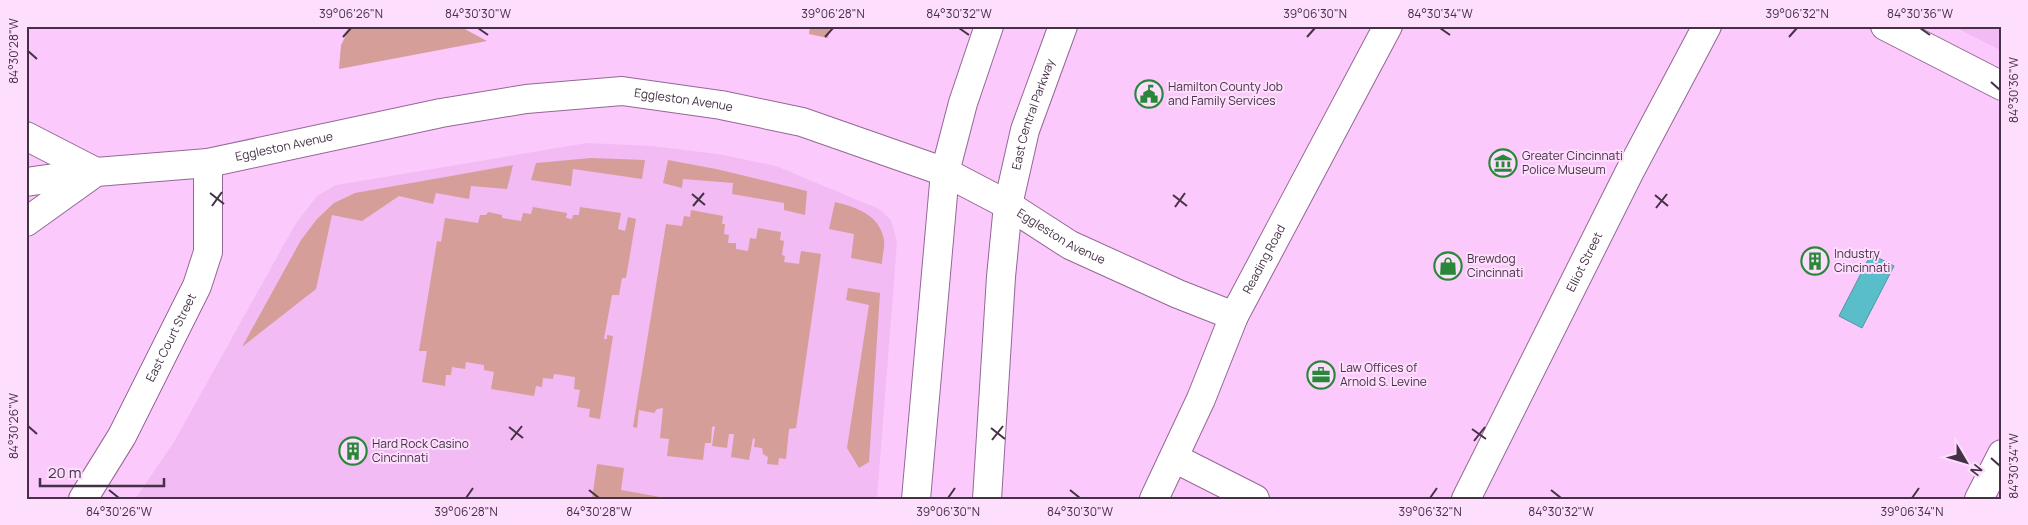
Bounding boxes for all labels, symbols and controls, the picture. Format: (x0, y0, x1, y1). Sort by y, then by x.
text: 39°06'26"N (319, 5, 383, 22)
text: 84°30'30"W (445, 5, 512, 22)
text: 39°06'28"N (801, 5, 865, 22)
text: 84°30'32"W (926, 5, 992, 22)
text: 39°06'30"N (1283, 5, 1347, 22)
text: 84°30'34"W (1407, 5, 1473, 22)
text: 39°06'32"N (1765, 5, 1829, 22)
text: 84°30'36"W (1887, 5, 1954, 22)
text: 84°30'28"W (5, 17, 22, 84)
street label: East Central Parkway (1007, 56, 1059, 171)
text: 84°30'36"W (2005, 56, 2022, 123)
place label: Hamilton County Job and Family Services (1168, 78, 1283, 109)
public building icon: Hamilton County Job and Family Services (1134, 79, 1164, 109)
street label: Eggleston Avenue (633, 84, 735, 115)
street label: Eggleston Avenue (234, 127, 335, 165)
place label: Greater Cincinnati Police Museum (1522, 147, 1623, 178)
museum icon: Greater Cincinnati Police Museum (1488, 148, 1518, 178)
street label: Eggleston Avenue (1014, 204, 1108, 268)
street label: Reading Road (1238, 221, 1289, 297)
street label: Elliot Street (1562, 229, 1606, 295)
place label: Industry Cincinnati (1834, 245, 1890, 276)
building icon: Industry Cincinnati (1800, 246, 1830, 276)
place label: Brewdog Cincinnati (1467, 250, 1523, 281)
shop icon: Brewdog Cincinnati (1433, 251, 1463, 281)
street label: East Court Street (141, 290, 200, 385)
place label: Law Offices of Arnold S. Levine (1340, 359, 1427, 390)
office icon: Law Offices of Arnold S. Levine (1306, 360, 1336, 390)
text: 84°30'26"W (5, 392, 22, 459)
text: 84°30'34"W (2005, 433, 2022, 499)
place label: Hard Rock Casino Cincinnati (372, 435, 469, 466)
building icon: Hard Rock Casino Cincinnati (338, 436, 368, 466)
north arrow (1940, 438, 1990, 488)
scale bar (40, 455, 164, 487)
text: N (1966, 460, 1987, 480)
text: 20 m (48, 462, 81, 483)
text: 84°30'26"W (86, 503, 153, 520)
text: 39°06'28"N (434, 503, 498, 520)
text: 84°30'28"W (566, 503, 633, 520)
text: 39°06'30"N (916, 503, 980, 520)
text: 84°30'30"W (1047, 503, 1114, 520)
text: 39°06'32"N (1398, 503, 1462, 520)
text: 84°30'32"W (1528, 503, 1594, 520)
text: 39°06'34"N (1880, 503, 1944, 520)

